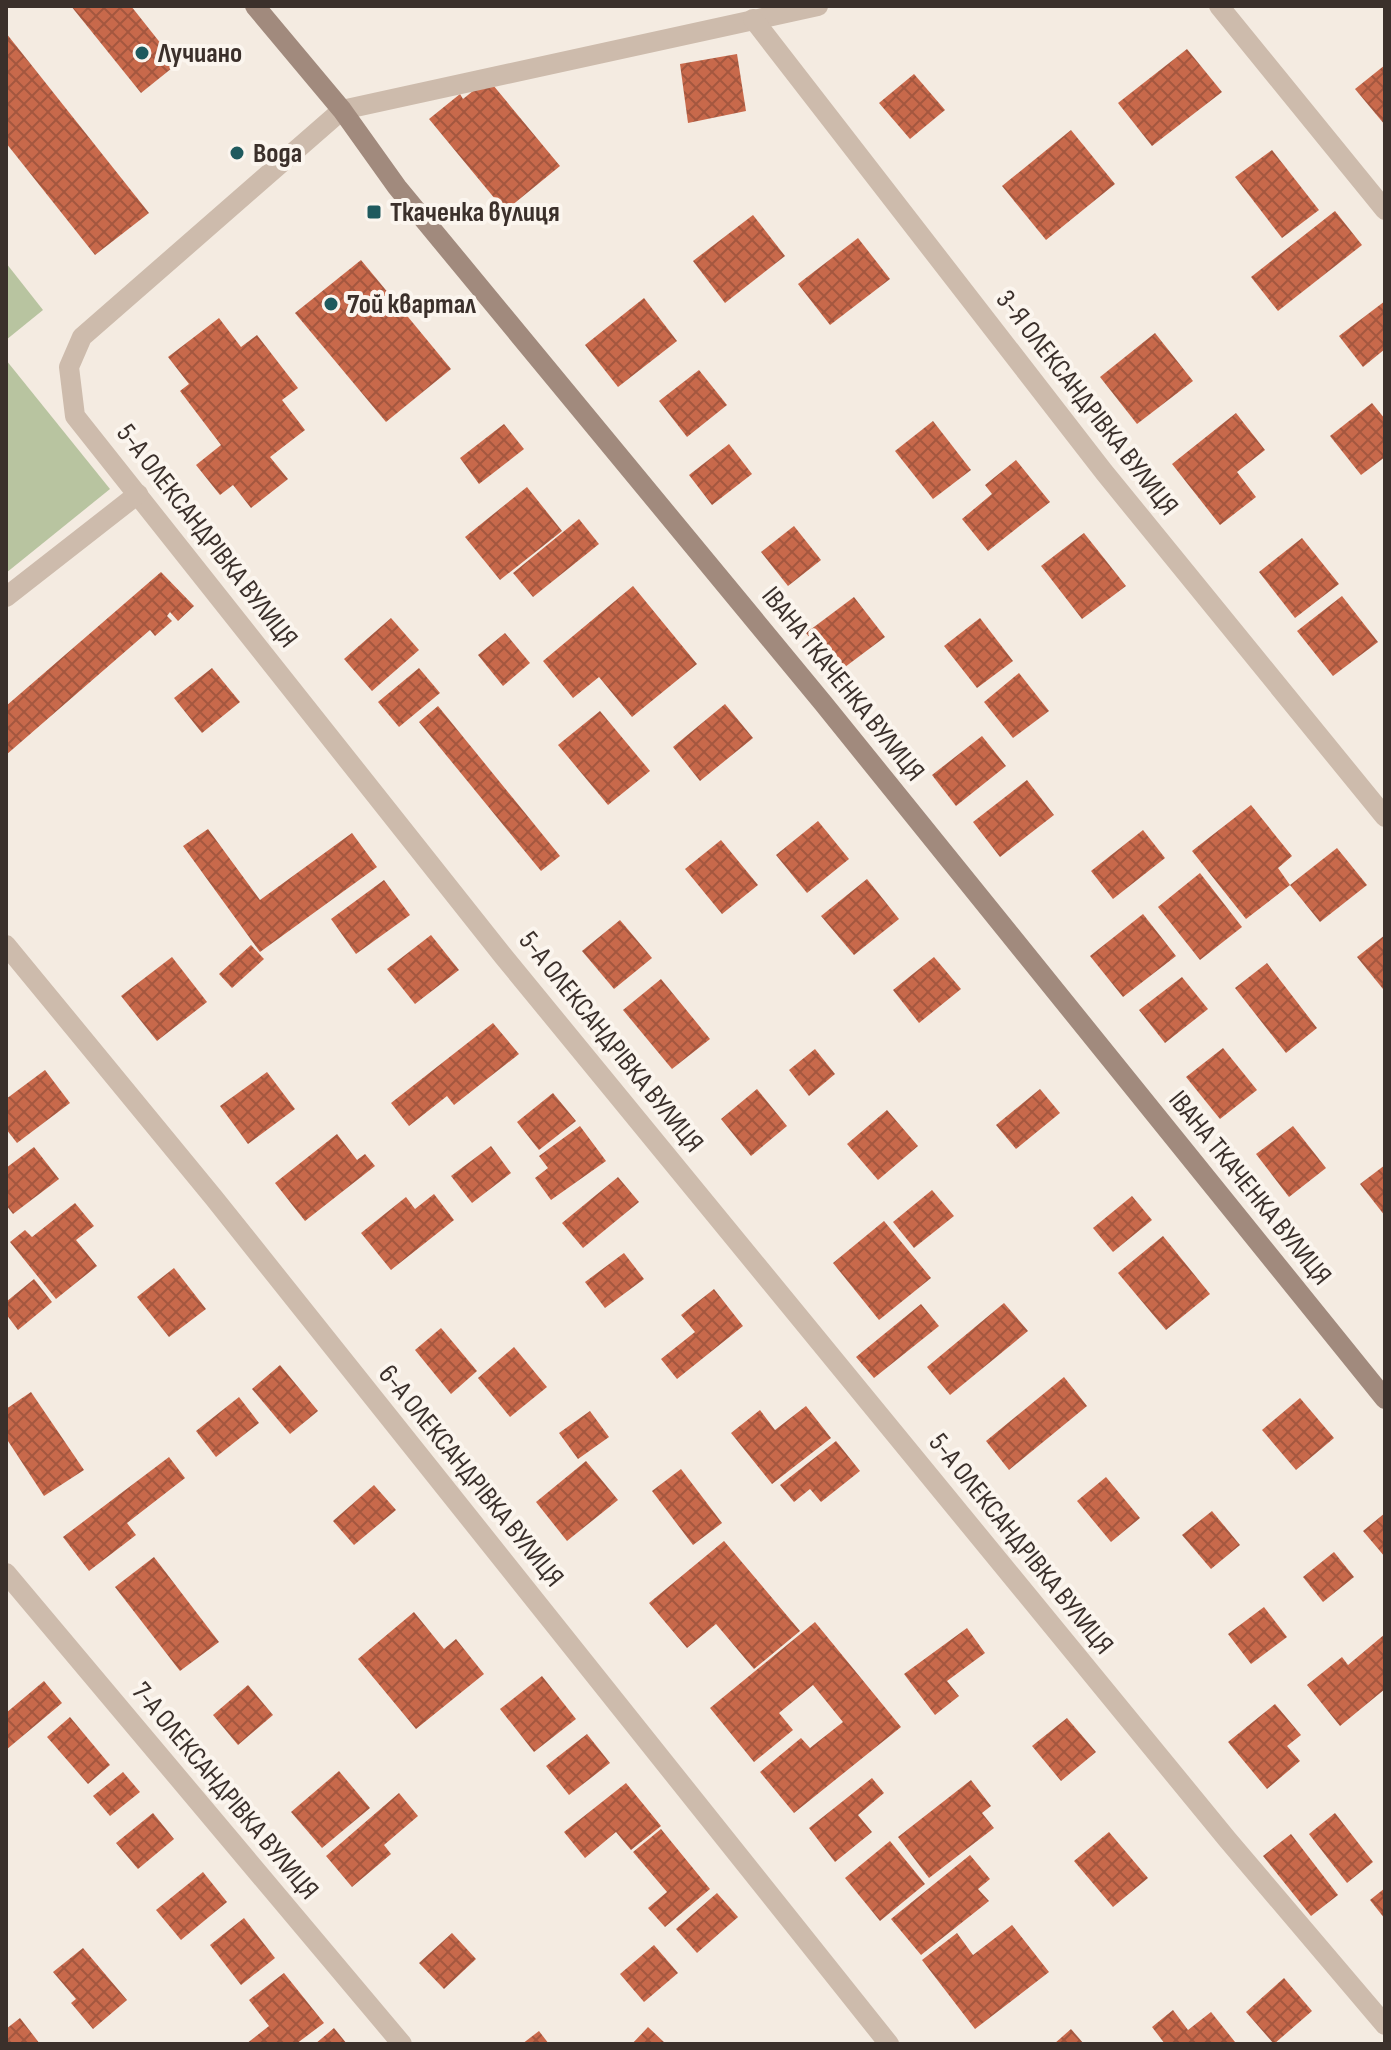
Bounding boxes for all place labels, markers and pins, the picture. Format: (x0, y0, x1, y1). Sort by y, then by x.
place label: Лучиано (157, 37, 242, 70)
marker: Лучиано (133, 44, 151, 62)
place label: Вода (253, 137, 302, 170)
marker: Вода (228, 144, 246, 162)
place label: Ткаченка вулиця (390, 196, 560, 229)
marker: Ткаченка вулиця (365, 203, 383, 221)
place label: 7ой квартал (347, 288, 476, 321)
marker: 7ой квартал (322, 295, 340, 313)

